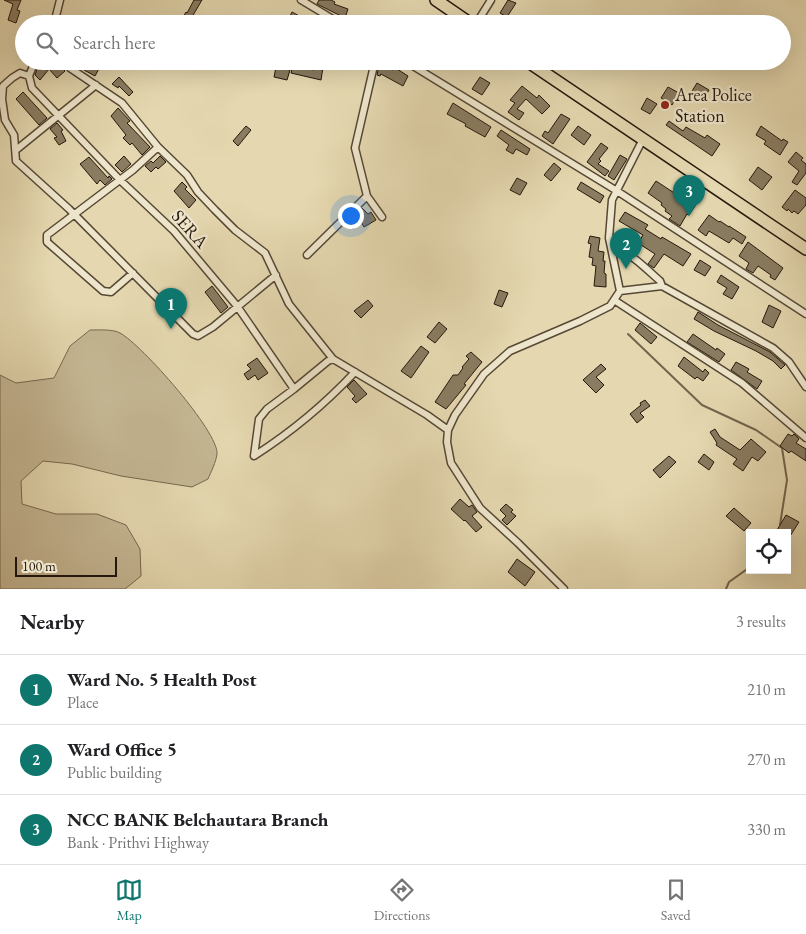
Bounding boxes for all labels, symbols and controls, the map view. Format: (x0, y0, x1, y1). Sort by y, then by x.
search box (15, 15, 791, 70)
icon: search (33, 29, 61, 57)
text: Search here (73, 30, 155, 55)
place label: Area Police Station (674, 83, 752, 127)
marker: Area Police Station (659, 99, 671, 111)
pin: 3 (673, 175, 705, 216)
your location (338, 203, 364, 229)
street label: SERA (167, 204, 214, 253)
pin: 2 (610, 228, 642, 269)
pin: 1 (155, 288, 187, 329)
map controls (746, 529, 791, 574)
button: locate (746, 529, 791, 574)
scale bar (15, 554, 118, 577)
text: 100 m (22, 557, 56, 575)
text: Nearby (20, 608, 84, 635)
text: 3 results (736, 611, 786, 632)
text: Ward No. 5 Health Post (67, 667, 257, 692)
text: 1 (32, 679, 40, 700)
text: 210 m (747, 679, 786, 700)
text: Place (67, 692, 99, 713)
text: Ward Office 5 (67, 737, 177, 762)
text: 2 (32, 749, 40, 770)
text: 270 m (747, 749, 786, 770)
text: Public building (67, 762, 162, 783)
text: NCC BANK Belchautara Branch (67, 807, 328, 832)
text: 3 (32, 819, 40, 840)
text: 330 m (747, 819, 786, 840)
text: Bank · Prithvi Highway (67, 832, 209, 853)
tab: Map (115, 876, 143, 924)
tab: Directions (374, 876, 430, 924)
tab: Saved (661, 876, 691, 924)

